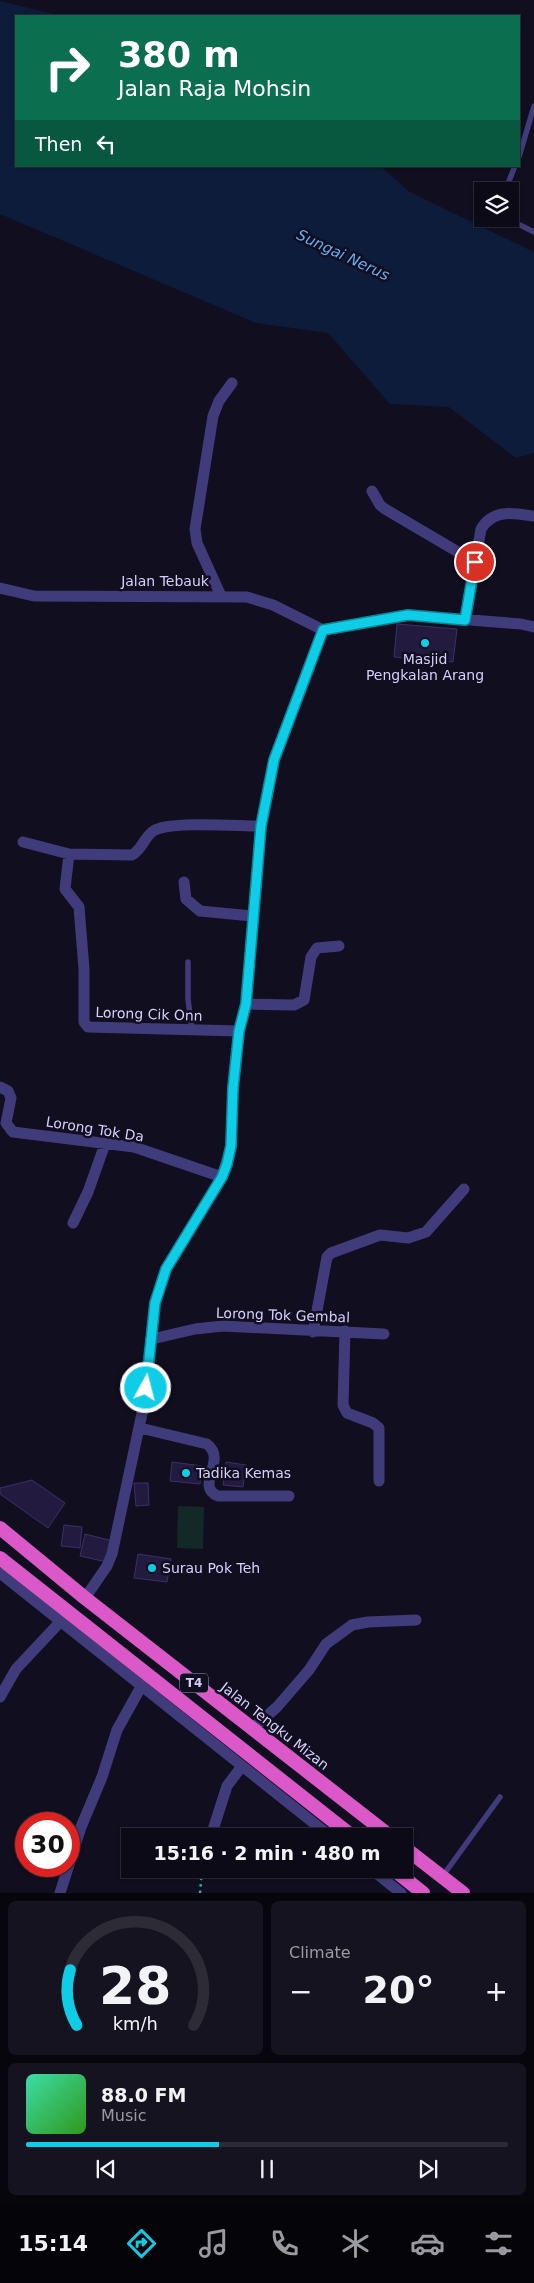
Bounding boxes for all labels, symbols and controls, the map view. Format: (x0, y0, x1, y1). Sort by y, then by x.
icon: right (35, 35, 100, 100)
text: 380 m (118, 35, 240, 75)
text: Jalan Raja Mohsin (118, 76, 311, 101)
icon: left (92, 130, 120, 158)
text: Then (35, 133, 82, 155)
map controls (474, 182, 519, 227)
button: layers (474, 182, 519, 227)
water label: Sungai Nerus (294, 226, 392, 284)
pin (454, 541, 496, 583)
icon: arrive (461, 548, 489, 576)
street label: Jalan Tebauk (120, 573, 210, 589)
marker: Masjid Pengkalan Arang (419, 637, 431, 649)
place label: Masjid Pengkalan Arang (366, 651, 484, 683)
street label: Lorong Cik Onn (95, 1004, 203, 1024)
street label: Lorong Tok Da (45, 1113, 145, 1145)
street label: Lorong Tok Gembal (216, 1305, 350, 1325)
position arrow (119, 1361, 171, 1413)
place label: Tadika Kemas (195, 1465, 291, 1481)
marker: Tadika Kemas (180, 1467, 192, 1479)
place label: Surau Pok Teh (162, 1560, 260, 1576)
marker: Surau Pok Teh (146, 1562, 158, 1574)
road number: T4 (180, 1674, 208, 1692)
street label: Jalan Tengku Mizan (217, 1678, 332, 1773)
speed limit sign: 30 (15, 1812, 80, 1877)
text: 15:16 · 2 min · 480 m (153, 1842, 381, 1864)
text: Climate (289, 1943, 351, 1962)
text: 28 (99, 1956, 172, 2016)
text: 20° (363, 1968, 434, 2012)
text: − (289, 1975, 312, 2008)
text: + (485, 1975, 508, 2008)
text: km/h (113, 2013, 158, 2034)
text: 88.0 FM (101, 2084, 186, 2106)
text: Music (101, 2106, 147, 2125)
icon: previous (92, 2155, 120, 2183)
icon: pause (253, 2155, 281, 2183)
icon: next (414, 2155, 442, 2183)
icon: directions (124, 2226, 159, 2261)
icon: music (196, 2226, 231, 2261)
icon: phone (267, 2226, 302, 2261)
icon: climate (338, 2226, 373, 2261)
icon: car (410, 2226, 445, 2261)
icon: filters (481, 2226, 516, 2261)
text: 15:14 (18, 2231, 88, 2256)

